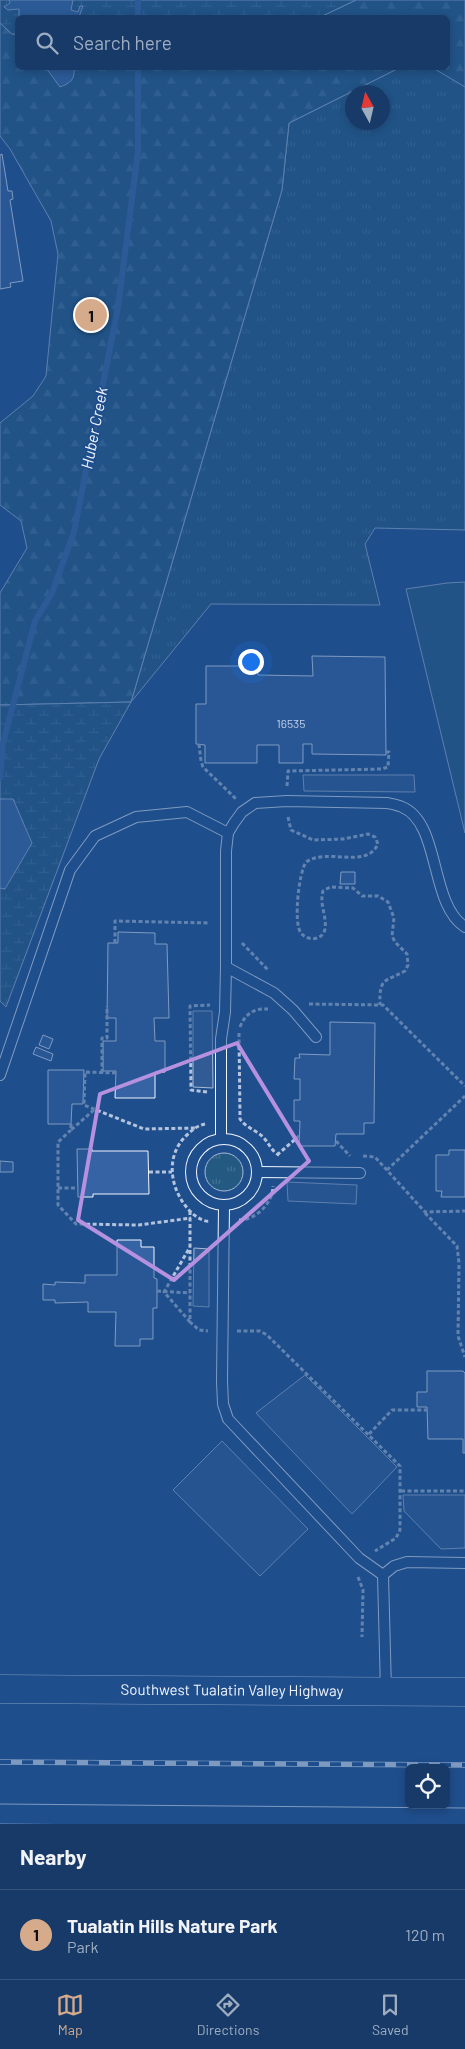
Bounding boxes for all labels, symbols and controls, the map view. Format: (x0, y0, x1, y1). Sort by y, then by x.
search box (15, 15, 450, 70)
icon: search (33, 29, 61, 57)
text: Search here (73, 31, 172, 54)
north arrow (345, 85, 390, 130)
pin: 1 (75, 296, 107, 334)
water label: Huber Creek (76, 385, 111, 471)
your location (238, 649, 264, 675)
house number: 16535 (277, 716, 305, 730)
street label: Southwest Tualatin Valley Highway (121, 1680, 344, 1699)
map controls (405, 1764, 450, 1809)
button: locate (405, 1764, 450, 1809)
text: Nearby (20, 1844, 86, 1869)
text: Tualatin Hills Nature Park (67, 1914, 278, 1937)
text: 1 (33, 1925, 39, 1944)
text: 120 m (405, 1925, 445, 1944)
text: Park (67, 1937, 98, 1956)
tab: Map (56, 1991, 84, 2038)
tab: Directions (197, 1991, 259, 2038)
tab: Saved (372, 1991, 409, 2038)

